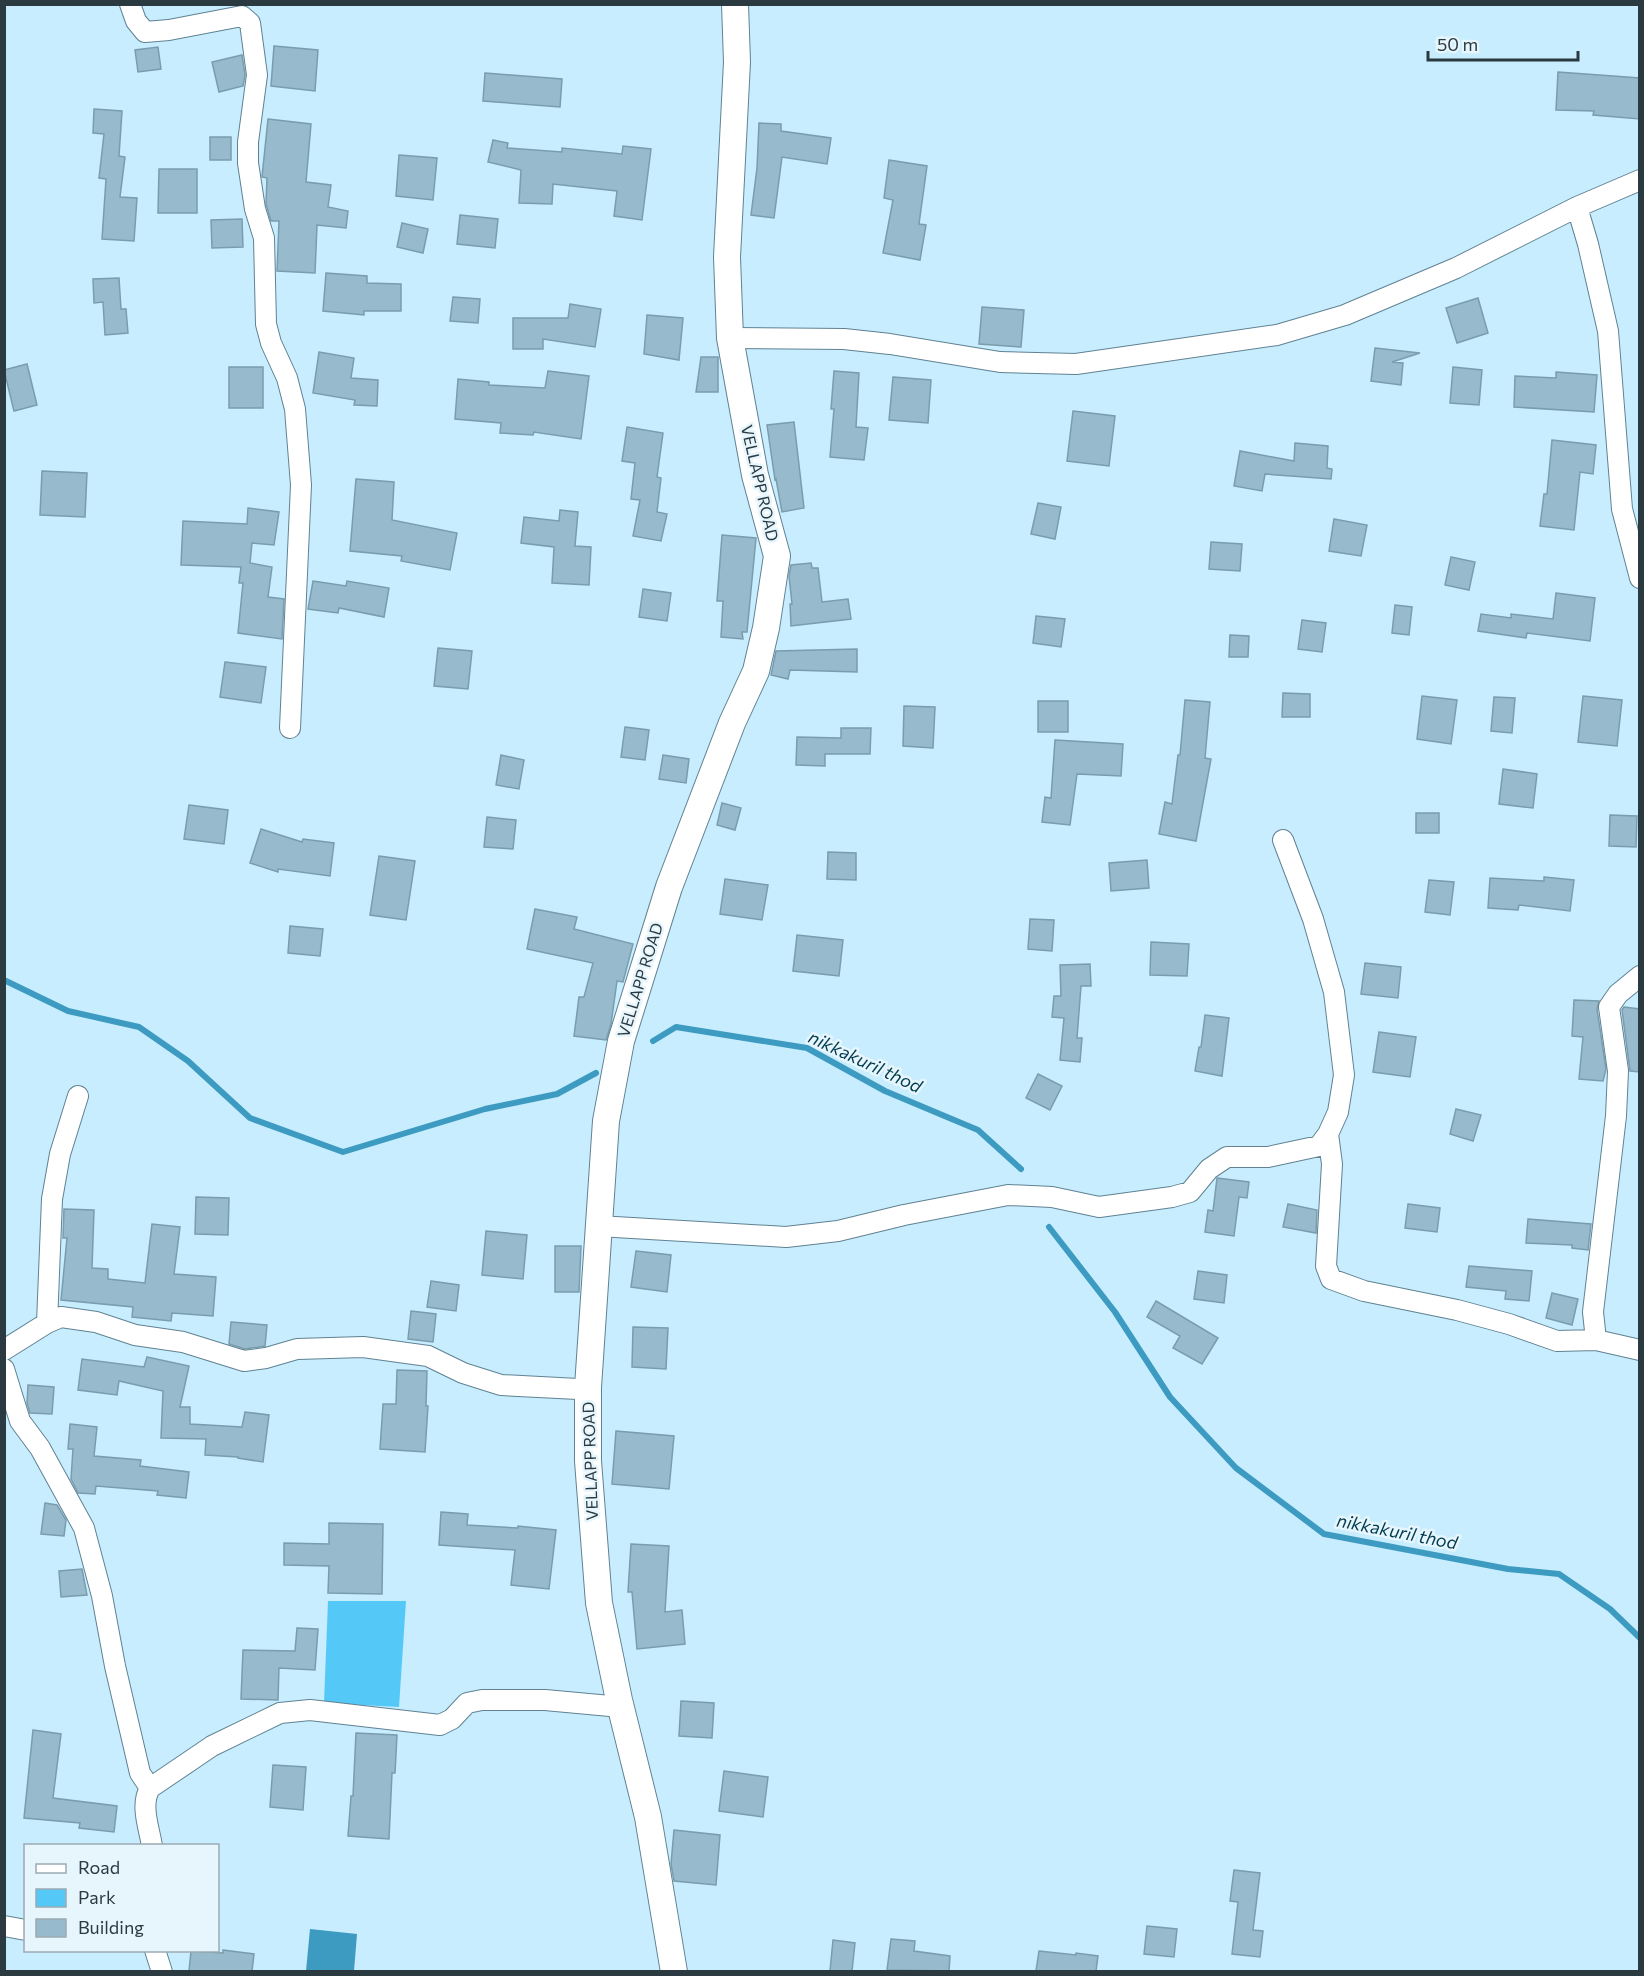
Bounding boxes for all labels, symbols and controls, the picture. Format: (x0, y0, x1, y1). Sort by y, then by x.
scale bar (1428, 24, 1578, 62)
text: 50 m (1437, 33, 1478, 55)
street label: VELLAPP ROAD (738, 423, 783, 543)
street label: VELLAPP ROAD (613, 920, 666, 1039)
water label: nikkakuril thod (805, 1025, 926, 1097)
street label: VELLAPP ROAD (578, 1401, 601, 1521)
water label: nikkakuril thod (1335, 1509, 1460, 1554)
legend (24, 1844, 219, 1952)
text: Road (78, 1856, 120, 1878)
text: Park (78, 1886, 116, 1908)
text: Building (78, 1916, 144, 1938)

